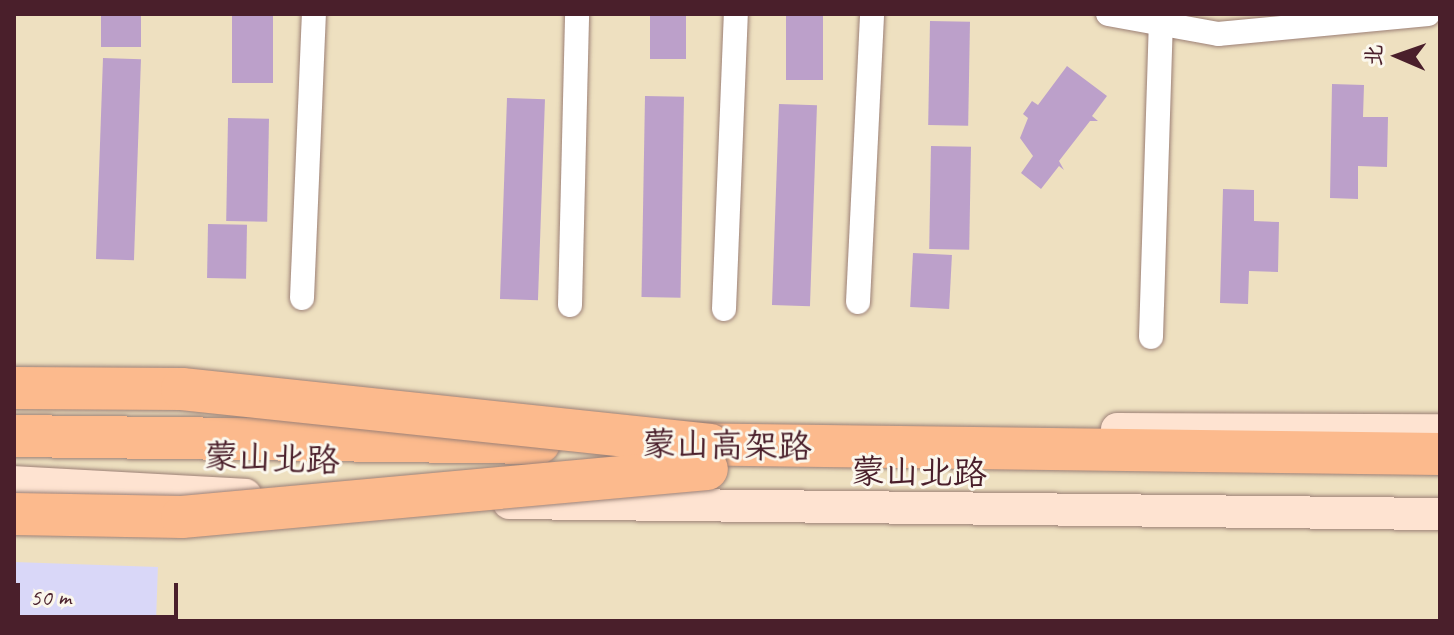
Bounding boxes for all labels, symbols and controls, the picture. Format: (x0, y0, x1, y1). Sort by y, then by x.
north arrow (1358, 16, 1438, 96)
text: 北 (1360, 44, 1388, 67)
street label: 蒙山高架路 (642, 423, 812, 467)
street label: 蒙山北路 (203, 435, 341, 481)
street label: 蒙山北路 (851, 450, 987, 494)
scale bar (20, 567, 182, 617)
text: 50 m (30, 582, 71, 612)

